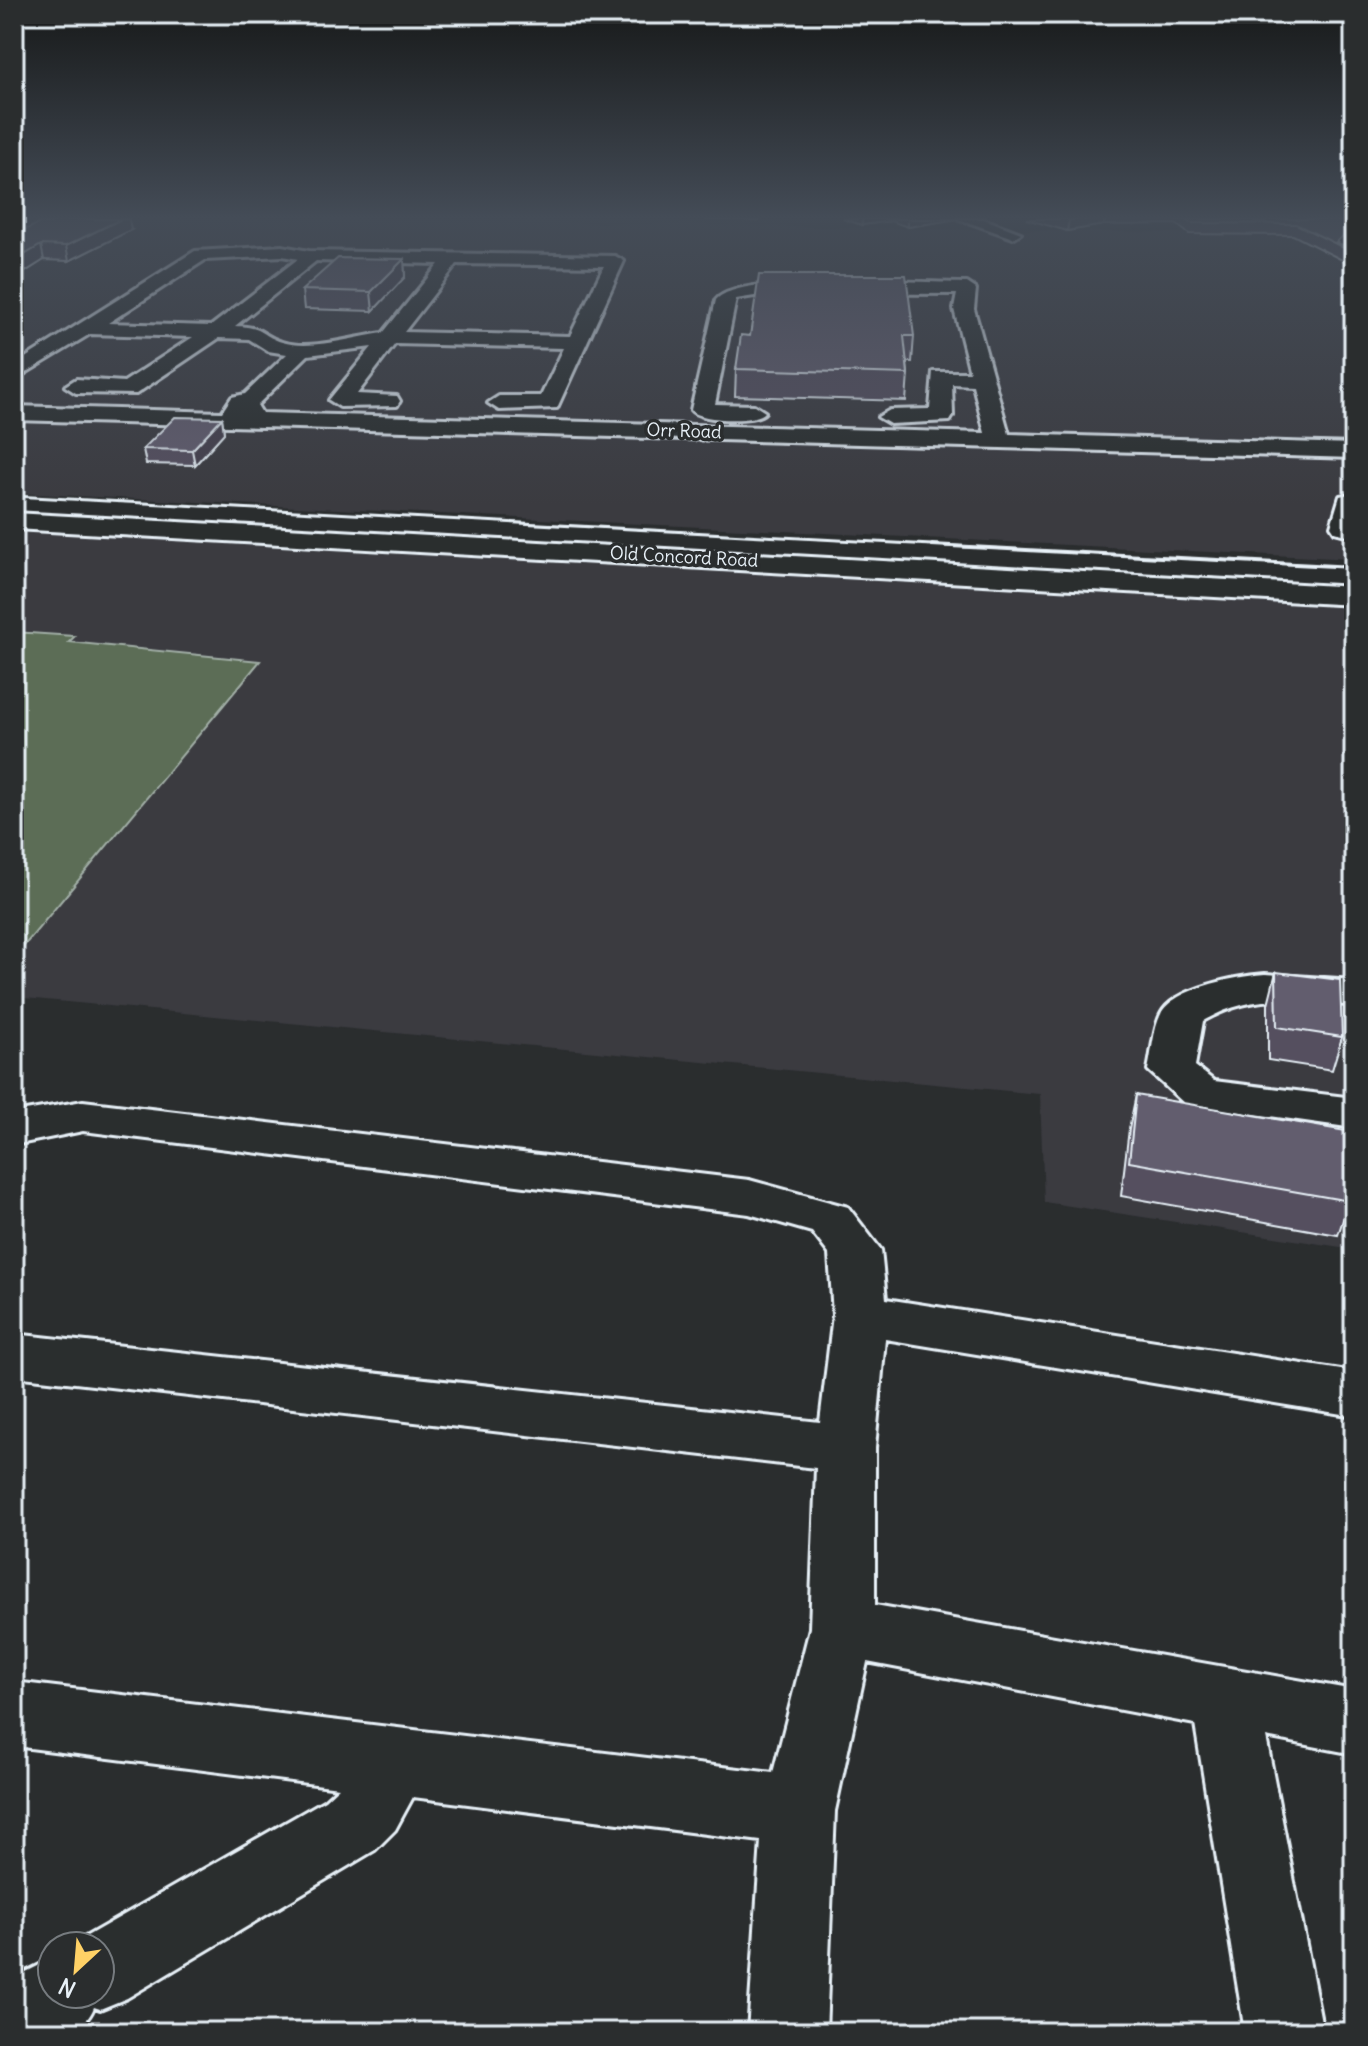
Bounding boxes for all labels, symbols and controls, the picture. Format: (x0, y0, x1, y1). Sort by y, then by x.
street label: Orr Road (646, 418, 722, 443)
street label: Old Concord Road (609, 541, 759, 572)
north arrow (36, 1930, 116, 2010)
text: N (54, 1972, 80, 2004)

